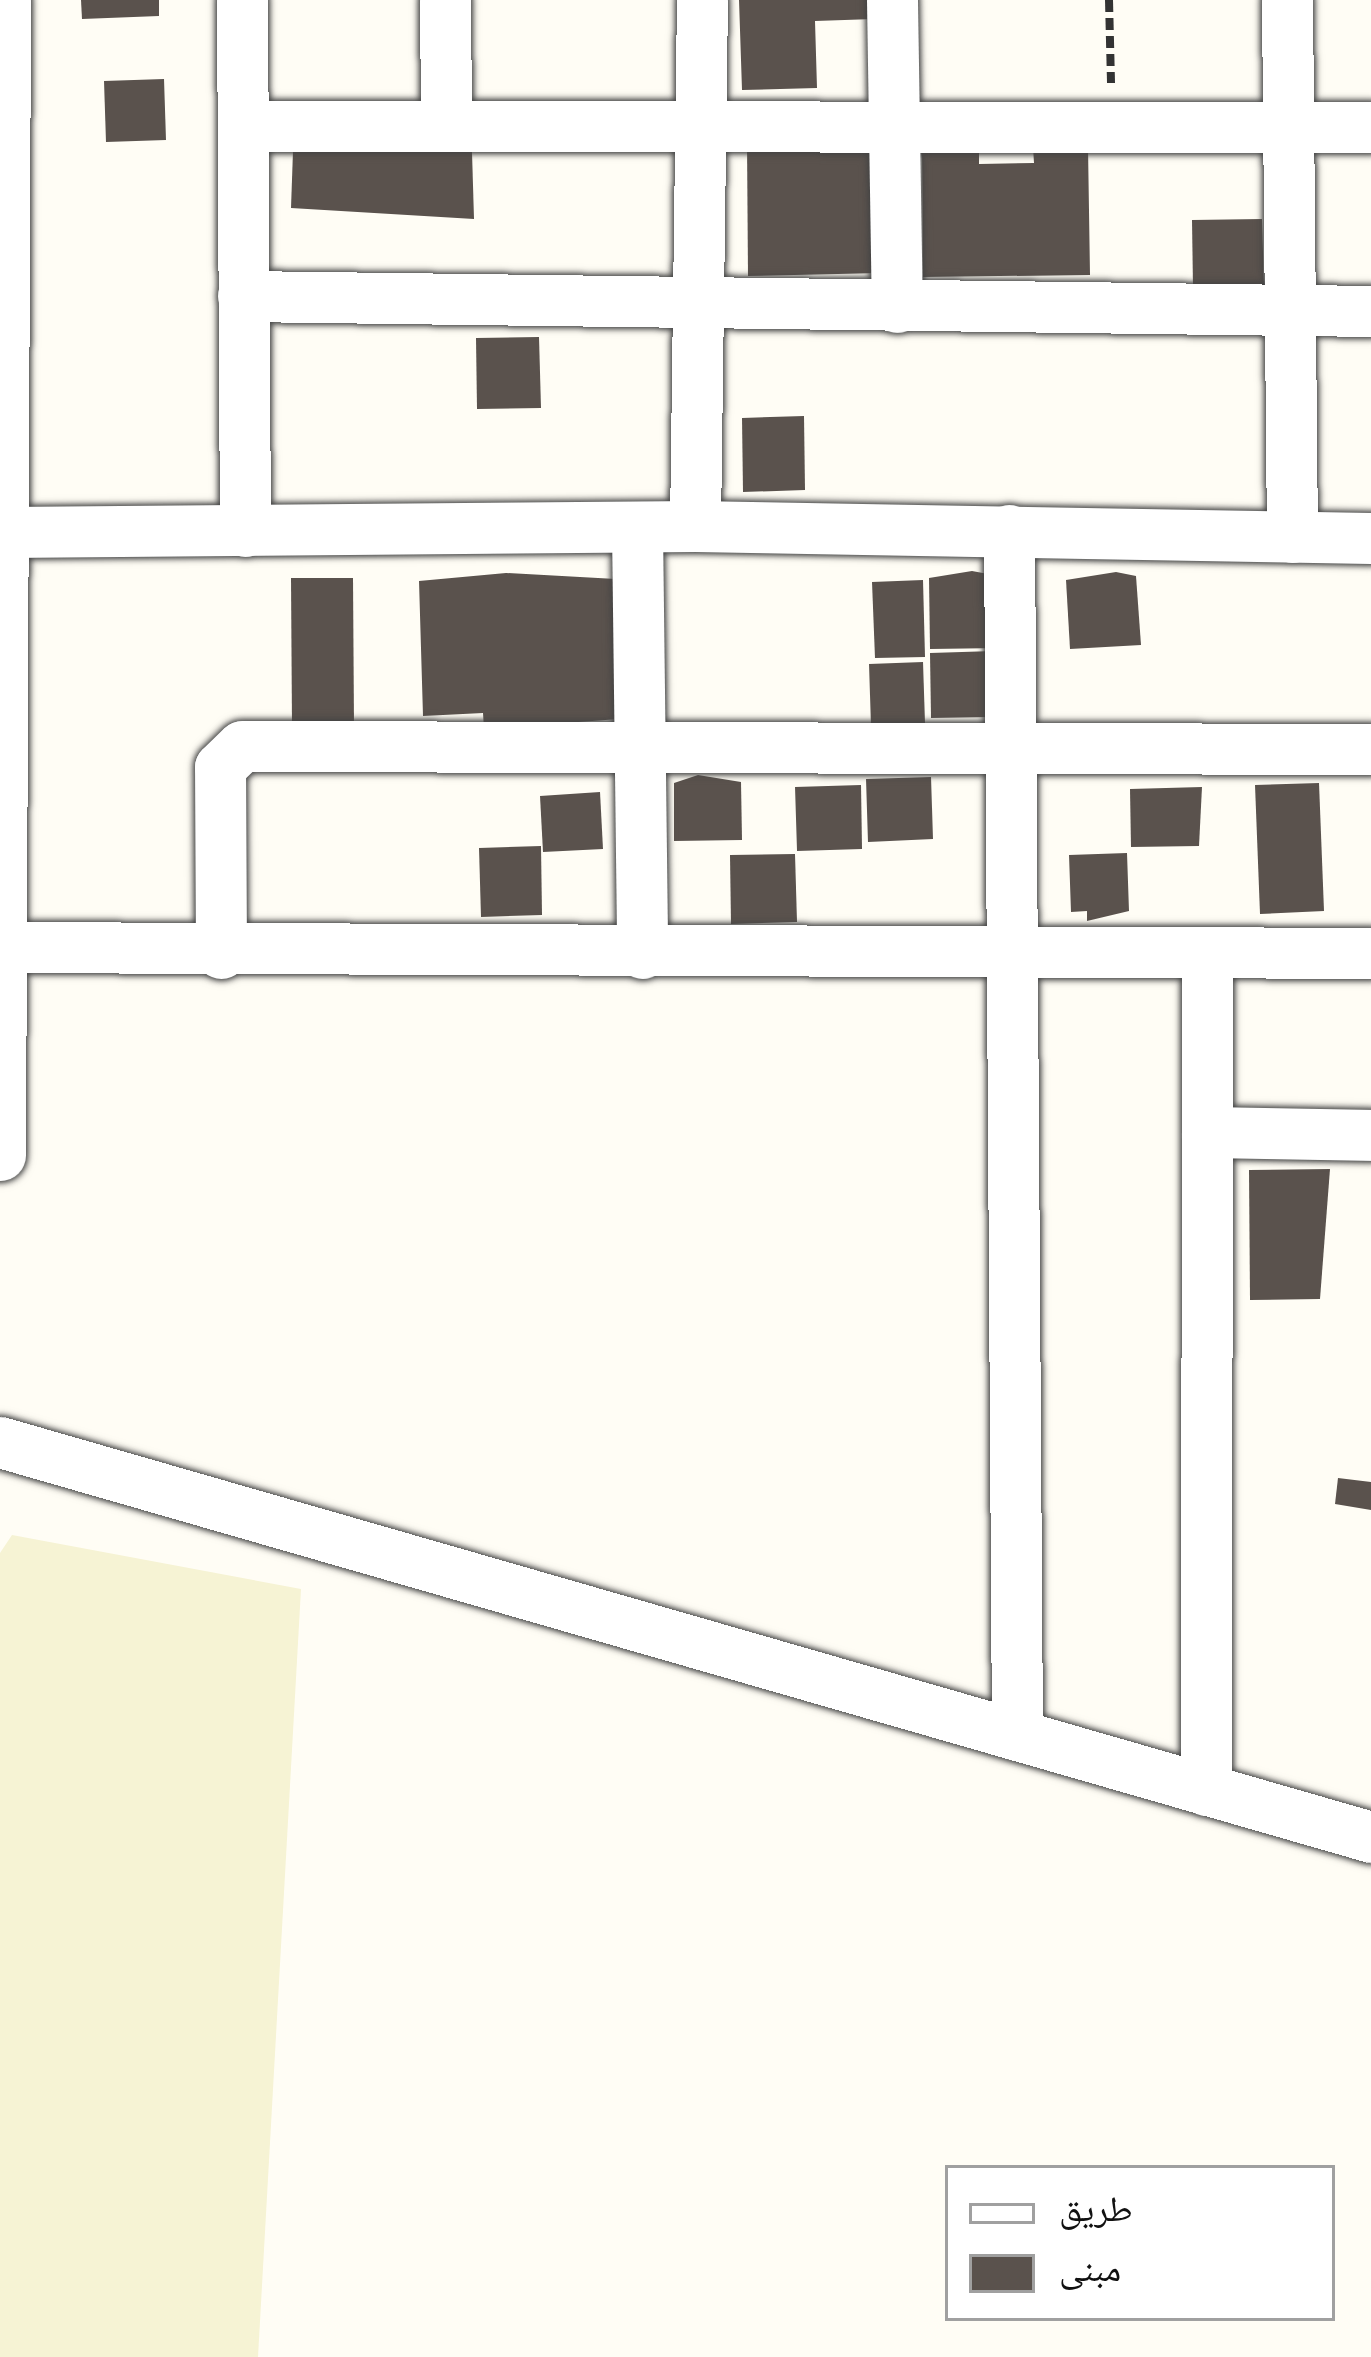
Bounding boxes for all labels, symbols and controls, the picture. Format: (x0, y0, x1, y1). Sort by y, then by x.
legend (945, 2165, 1335, 2321)
text: طريق (1059, 2184, 1133, 2231)
text: مبنى (1059, 2244, 1121, 2291)

